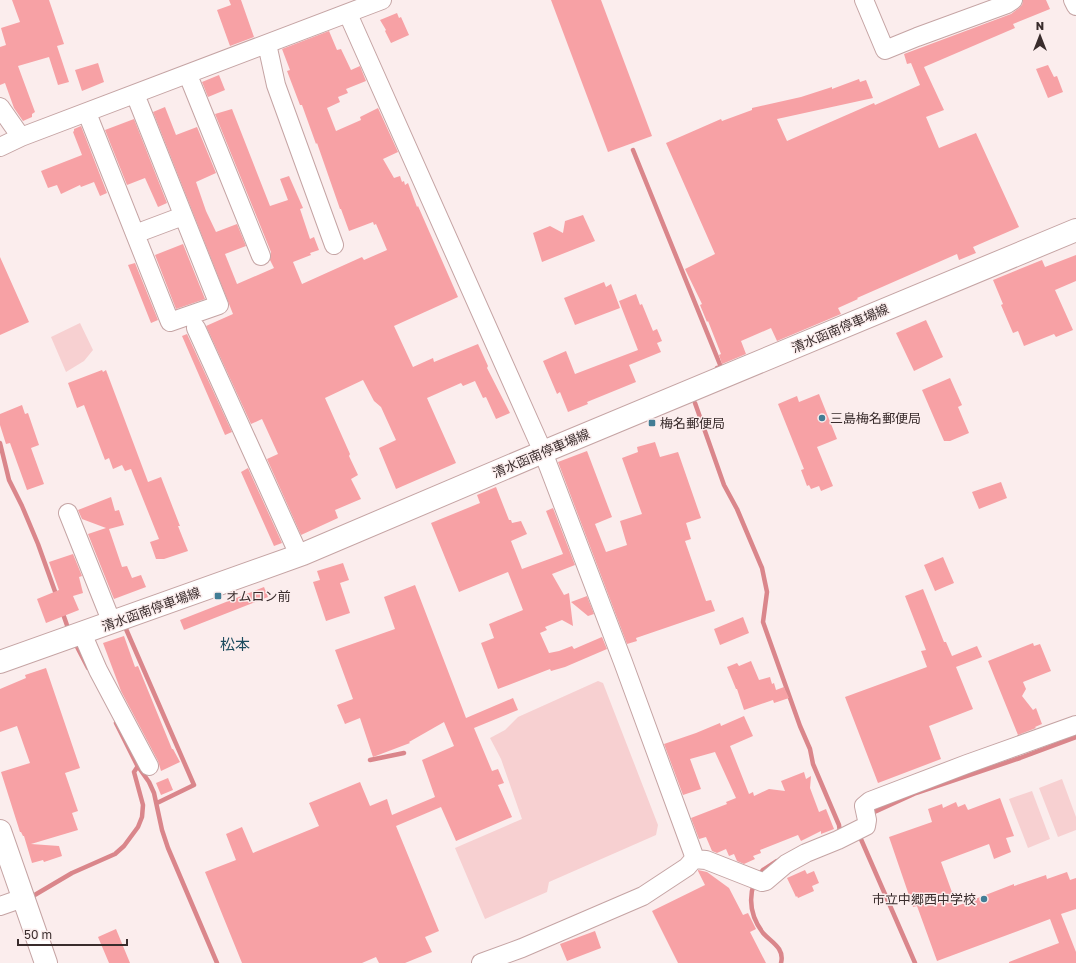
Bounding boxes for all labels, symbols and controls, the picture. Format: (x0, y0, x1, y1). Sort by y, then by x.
north arrow (1020, 16, 1060, 56)
text: N (1036, 19, 1044, 32)
street label: 清水函南停車場線 (789, 300, 891, 356)
place label: 三島梅名郵便局 (830, 410, 921, 426)
marker: 三島梅名郵便局 (817, 413, 827, 423)
place label: 梅名郵便局 (660, 415, 725, 431)
marker: 梅名郵便局 (647, 418, 657, 428)
street label: 清水函南停車場線 (490, 425, 592, 481)
street label: 清水函南停車場線 (99, 584, 203, 634)
place label: オムロン前 (226, 588, 291, 604)
marker: オムロン前 (213, 591, 223, 601)
district label: 松本 (220, 635, 250, 653)
place label: 市立中郷西中学校 (872, 891, 976, 907)
marker: 市立中郷西中学校 (979, 894, 989, 904)
scale bar (18, 921, 127, 947)
text: 50 m (24, 927, 52, 942)

